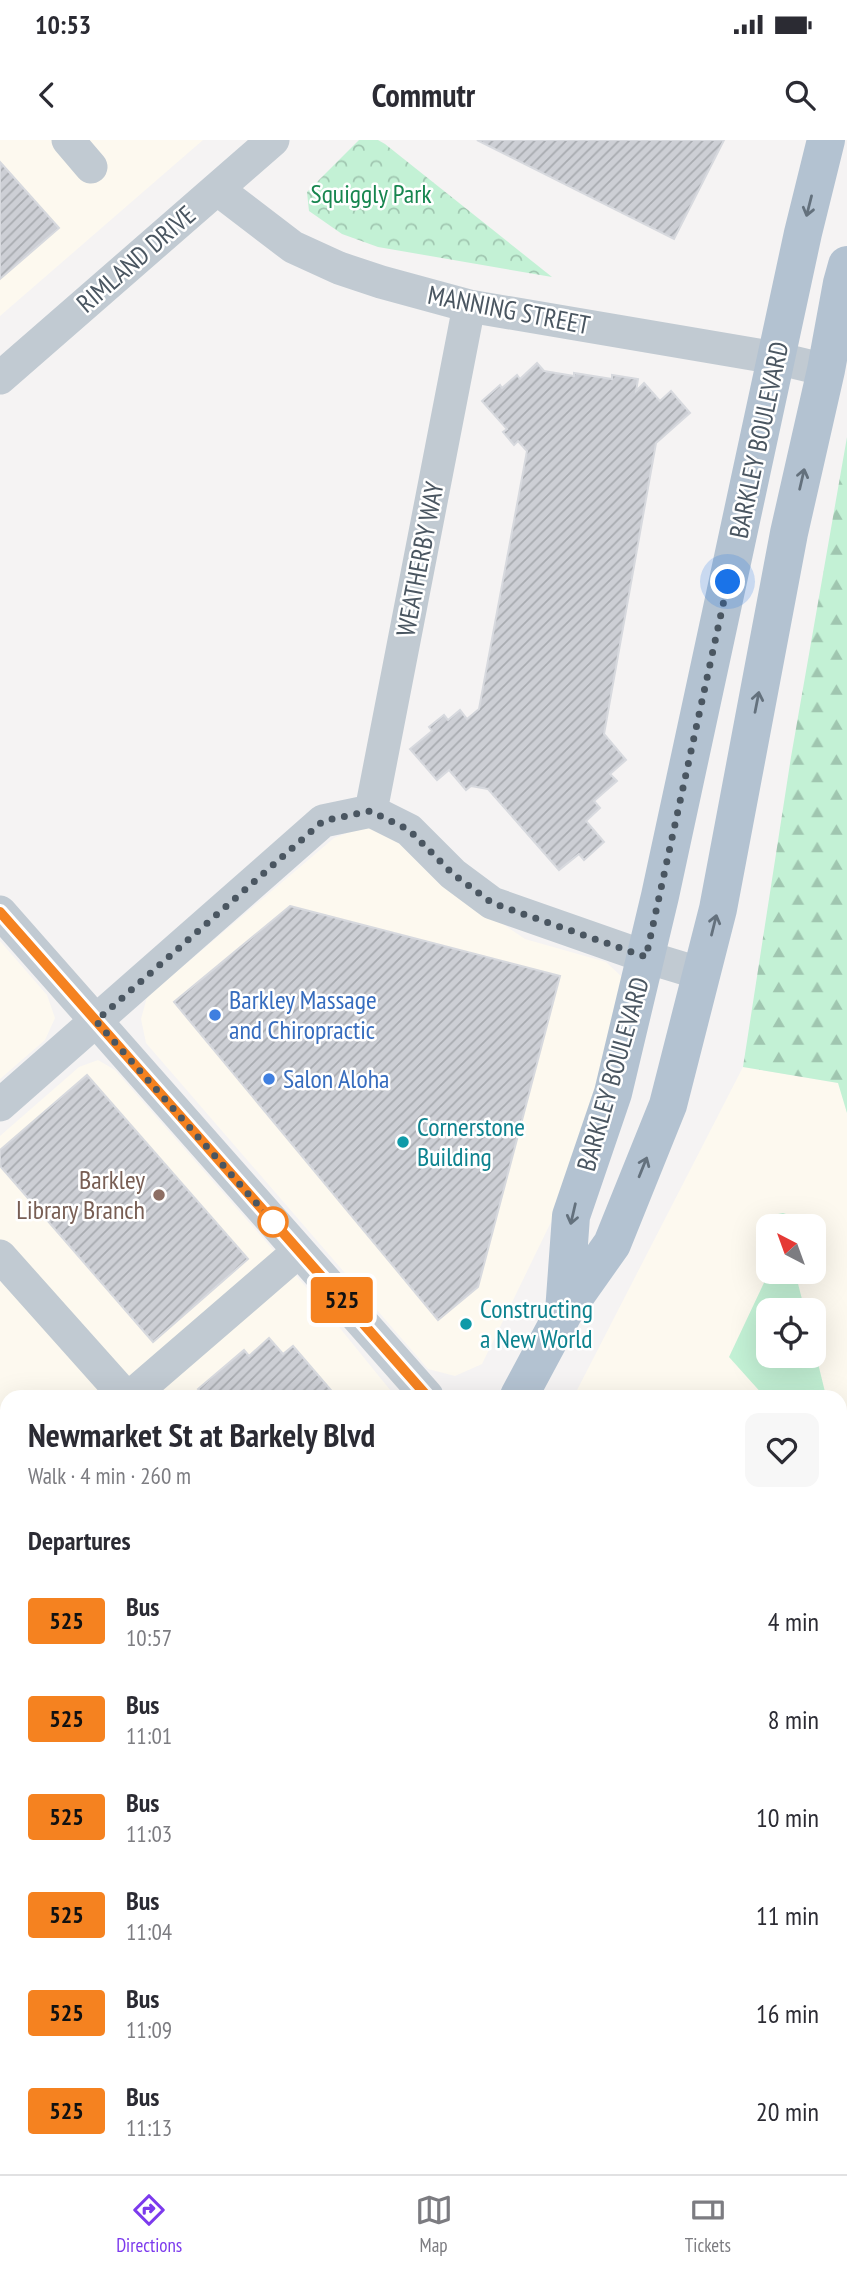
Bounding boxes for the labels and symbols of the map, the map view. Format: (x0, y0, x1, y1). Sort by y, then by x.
park label: Squiggly Park (311, 177, 431, 210)
one-way arrow (802, 194, 815, 217)
street label: RIMLAND DRIVE (69, 198, 202, 319)
street label: MANNING STREET (425, 278, 593, 341)
street label: BARKLEY BOULEVARD (722, 339, 795, 541)
one-way arrow (795, 468, 809, 491)
street label: WEATHERBY WAY (388, 479, 451, 639)
your location (710, 564, 745, 599)
one-way arrow (751, 691, 764, 714)
one-way arrow (708, 914, 721, 937)
street label: BARKLEY BOULEVARD (569, 973, 656, 1175)
place label: Barkley Massage and Chiropractic (229, 983, 377, 1046)
marker: Barkley Massage and Chiropractic (207, 1007, 223, 1023)
place label: Salon Aloha (283, 1062, 389, 1095)
marker: Salon Aloha (261, 1071, 277, 1087)
place label: Cornerstone Building (417, 1110, 525, 1173)
marker: Cornerstone Building (395, 1134, 411, 1150)
one-way arrow (638, 1156, 651, 1178)
place label: Barkley Library Branch (16, 1163, 145, 1226)
marker: Barkley Library Branch (151, 1187, 167, 1203)
one-way arrow (566, 1202, 580, 1225)
unlabelled marker (258, 1207, 288, 1237)
north arrow (756, 1214, 826, 1284)
line badge: 525 (302, 1277, 382, 1323)
place label: Constructing a New World (480, 1292, 593, 1355)
marker: Constructing a New World (458, 1316, 474, 1332)

